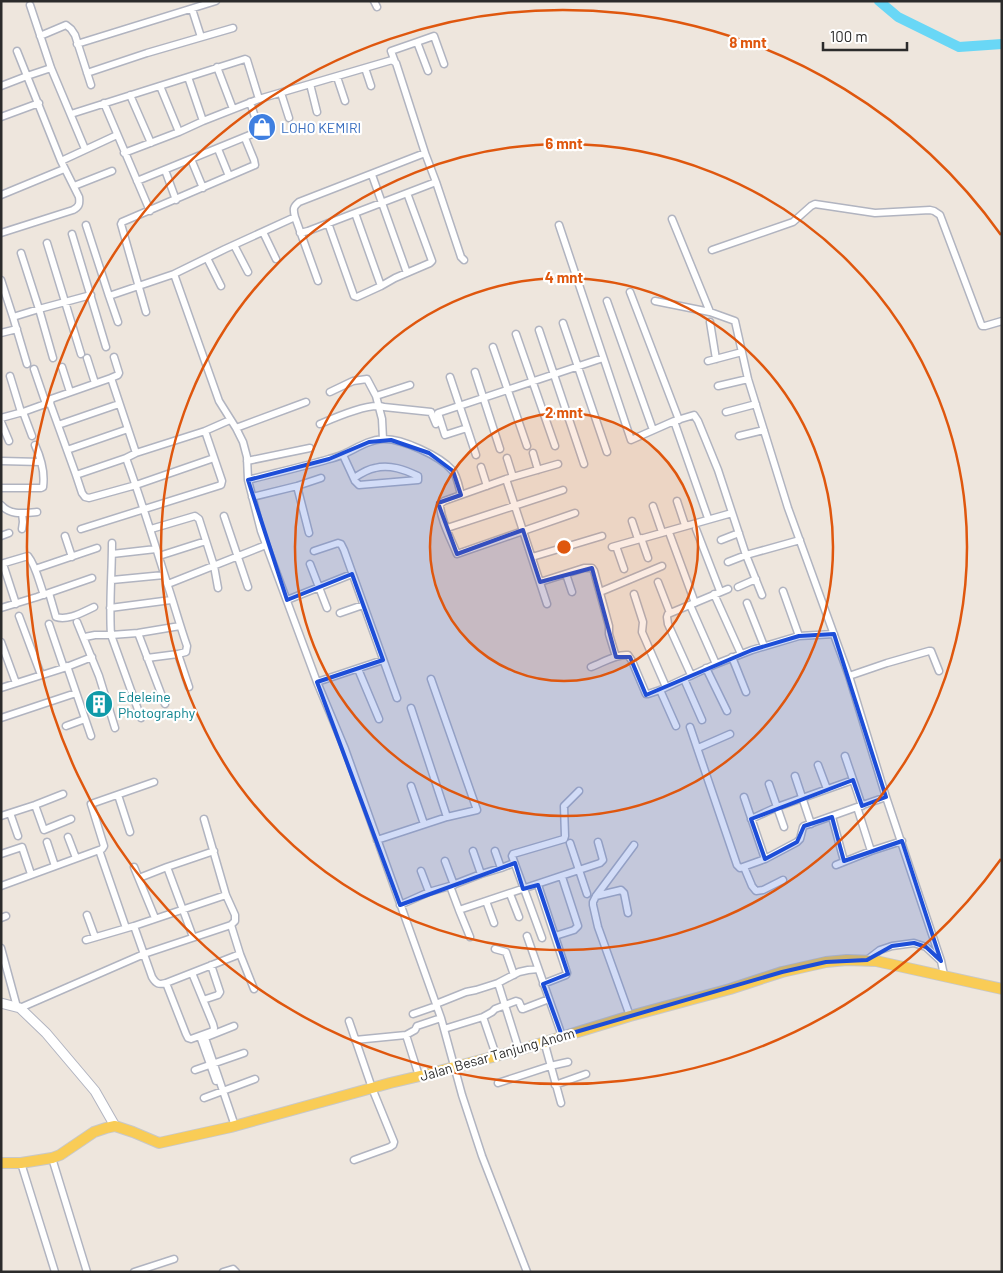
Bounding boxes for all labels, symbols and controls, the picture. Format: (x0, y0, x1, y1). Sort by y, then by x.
scale bar (823, 20, 907, 52)
text: 100 m (830, 27, 868, 45)
text: 8 mnt (729, 33, 767, 51)
shop icon: LOHO KEMIRI (247, 112, 277, 142)
place label: LOHO KEMIRI (281, 119, 361, 136)
text: 6 mnt (545, 134, 583, 152)
text: 4 mnt (545, 268, 584, 286)
text: 2 mnt (545, 403, 583, 421)
centre of rings (555, 538, 573, 556)
place label: Edeleine Photography (118, 688, 196, 721)
building icon: Edeleine Photography (84, 689, 114, 719)
street label: Jalan Besar Tanjung Anom (418, 1024, 576, 1084)

